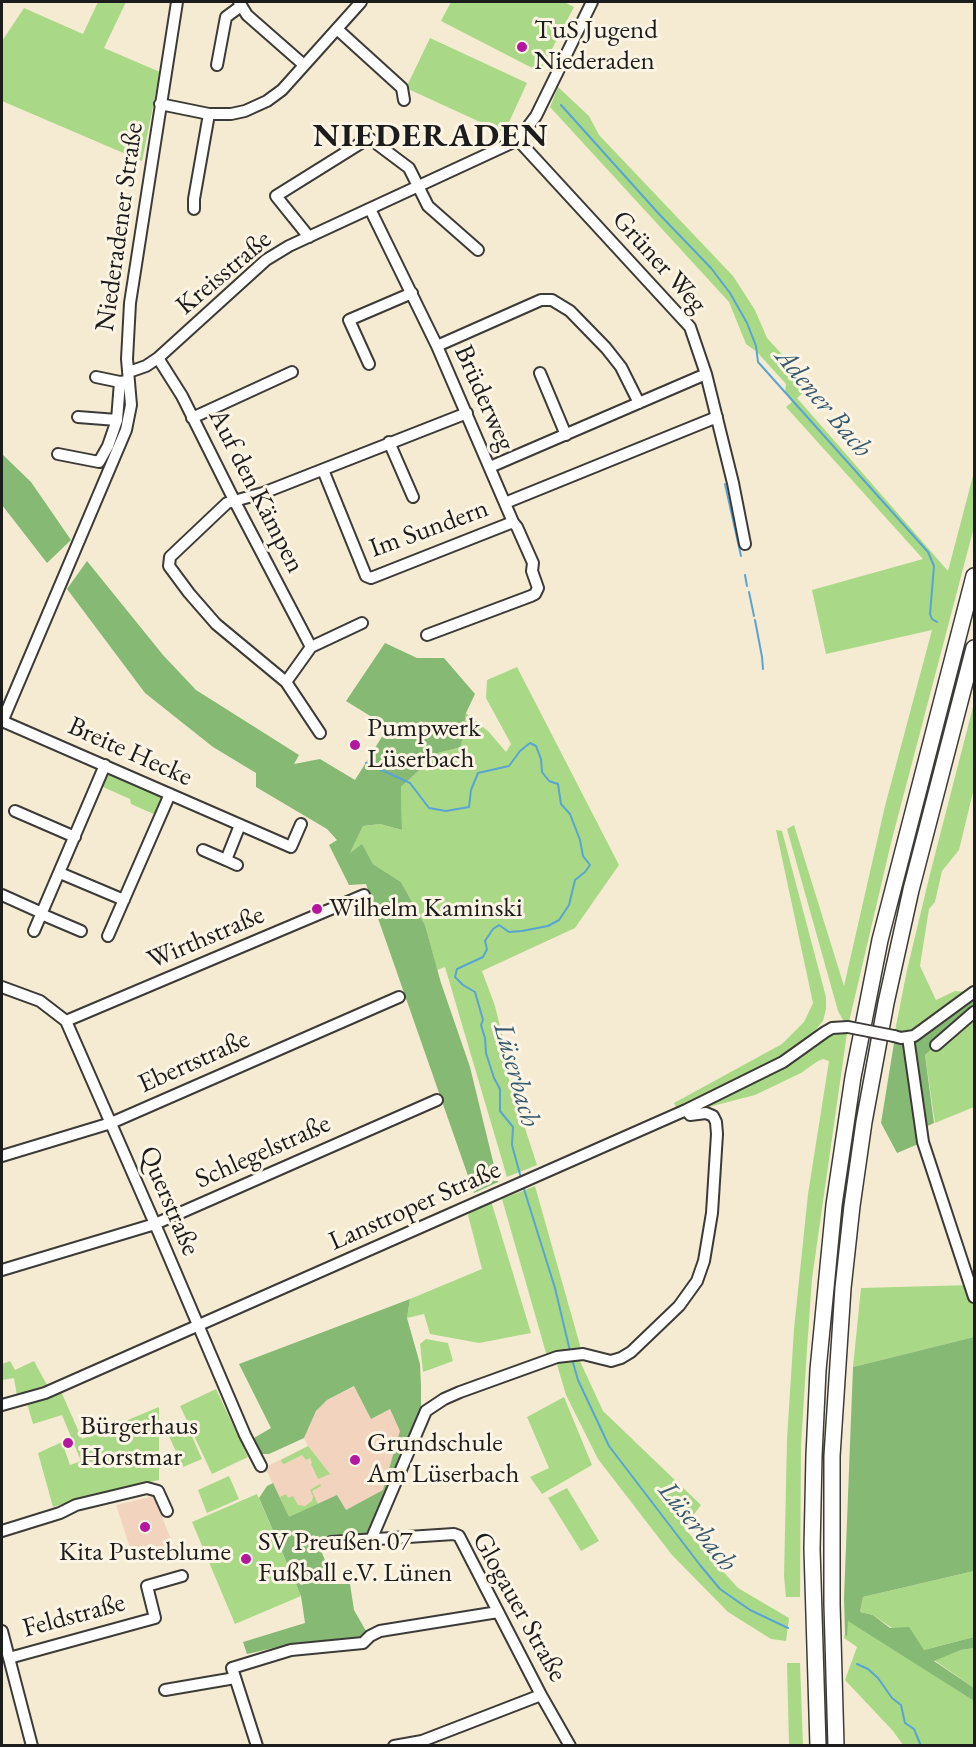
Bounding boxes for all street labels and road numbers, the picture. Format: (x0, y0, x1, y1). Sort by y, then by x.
street label: Niederadener Straße (89, 120, 151, 334)
street label: Grüner Weg (605, 204, 713, 320)
street label: Kreisstraße (170, 224, 278, 322)
street label: Brüderweg (446, 340, 522, 456)
street label: Auf den Kämpen (201, 404, 311, 578)
street label: Im Sundern (365, 493, 493, 565)
street label: Breite Hecke (63, 710, 197, 794)
street label: Wirthstraße (143, 899, 269, 977)
street label: Ebertstraße (133, 1023, 255, 1101)
street label: Schlegelstraße (190, 1108, 336, 1196)
street label: Querstraße (132, 1142, 206, 1260)
street label: Lanstroper Straße (324, 1154, 506, 1258)
street label: Glogauer Straße (465, 1526, 573, 1688)
street label: Feldstraße (19, 1587, 129, 1645)

